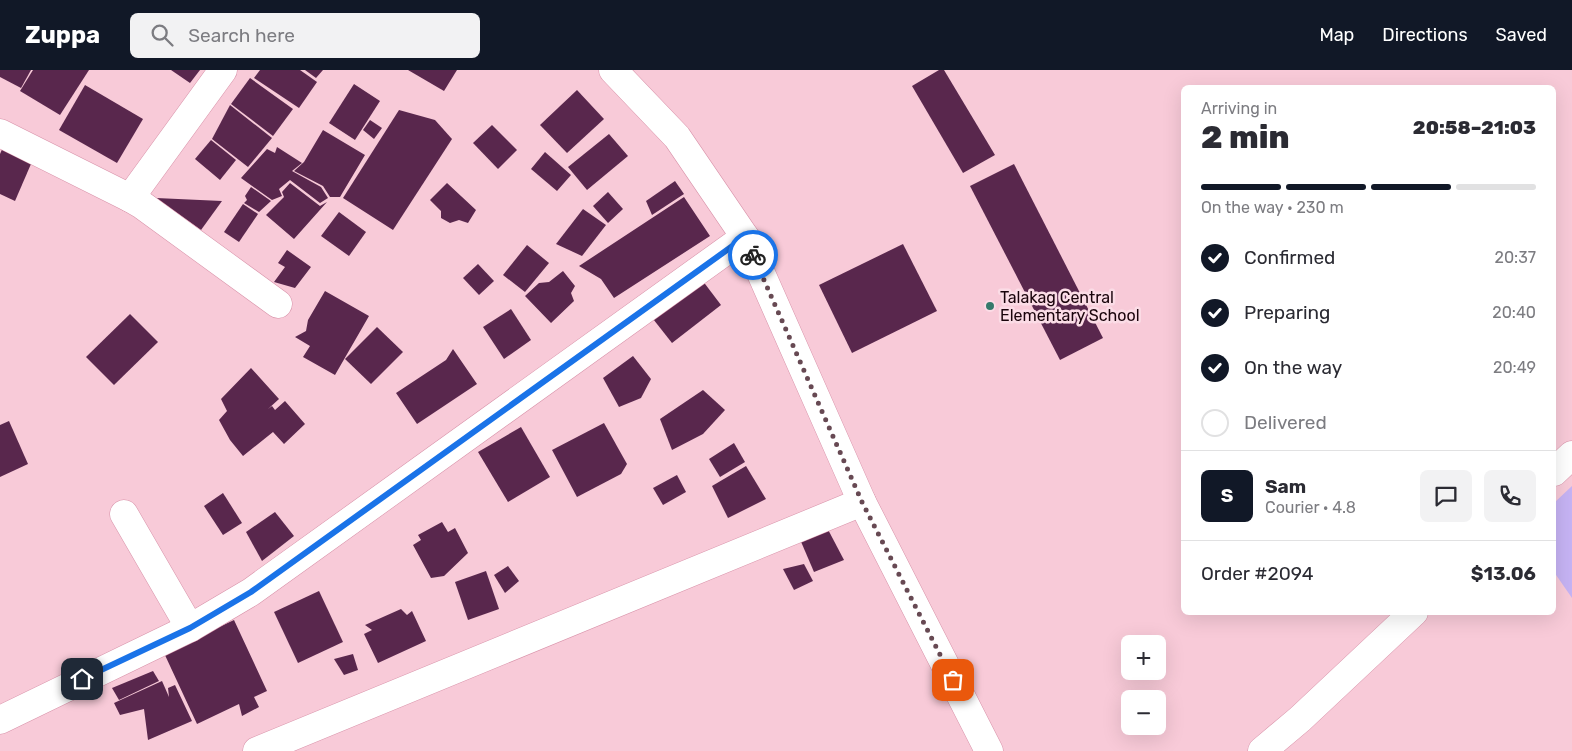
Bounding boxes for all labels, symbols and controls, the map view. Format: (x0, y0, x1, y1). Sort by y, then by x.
search box (130, 13, 480, 58)
text: Zuppa (25, 21, 100, 49)
icon: search (148, 21, 176, 49)
text: Search here (188, 24, 295, 47)
text: Map (1319, 24, 1354, 46)
text: Directions (1382, 24, 1468, 46)
text: Saved (1496, 24, 1547, 46)
text: Arriving in (1201, 99, 1277, 118)
text: 20:58–21:03 (1413, 116, 1536, 139)
text: 2 min (1201, 118, 1290, 156)
text: On the way · 230 m (1201, 198, 1344, 217)
courier (728, 230, 778, 280)
icon: bike (739, 241, 767, 269)
icon: check (1201, 244, 1229, 272)
text: Confirmed (1244, 246, 1335, 269)
text: 20:37 (1495, 248, 1536, 267)
place label: Talakag Central Elementary School (1000, 288, 1140, 325)
icon: check (1201, 299, 1229, 327)
marker: Talakag Central Elementary School (984, 300, 996, 312)
text: Preparing (1244, 301, 1330, 324)
text: 20:40 (1492, 303, 1536, 322)
icon: check (1201, 354, 1229, 382)
text: On the way (1244, 356, 1342, 379)
text: 20:49 (1493, 358, 1536, 377)
text: Delivered (1244, 411, 1327, 434)
button: chat (1420, 470, 1472, 522)
button: phone (1484, 470, 1536, 522)
text: Sam (1265, 475, 1306, 498)
text: S (1221, 484, 1233, 507)
text: Courier · 4.8 (1265, 498, 1356, 517)
text: Order #2094 (1201, 562, 1314, 585)
text: $13.06 (1471, 562, 1536, 585)
map controls (1121, 635, 1166, 735)
button: + (1121, 635, 1166, 680)
pin (61, 658, 103, 700)
pin (932, 659, 974, 701)
icon: home (68, 665, 96, 693)
icon: bag (939, 666, 967, 694)
button: − (1121, 690, 1166, 735)

